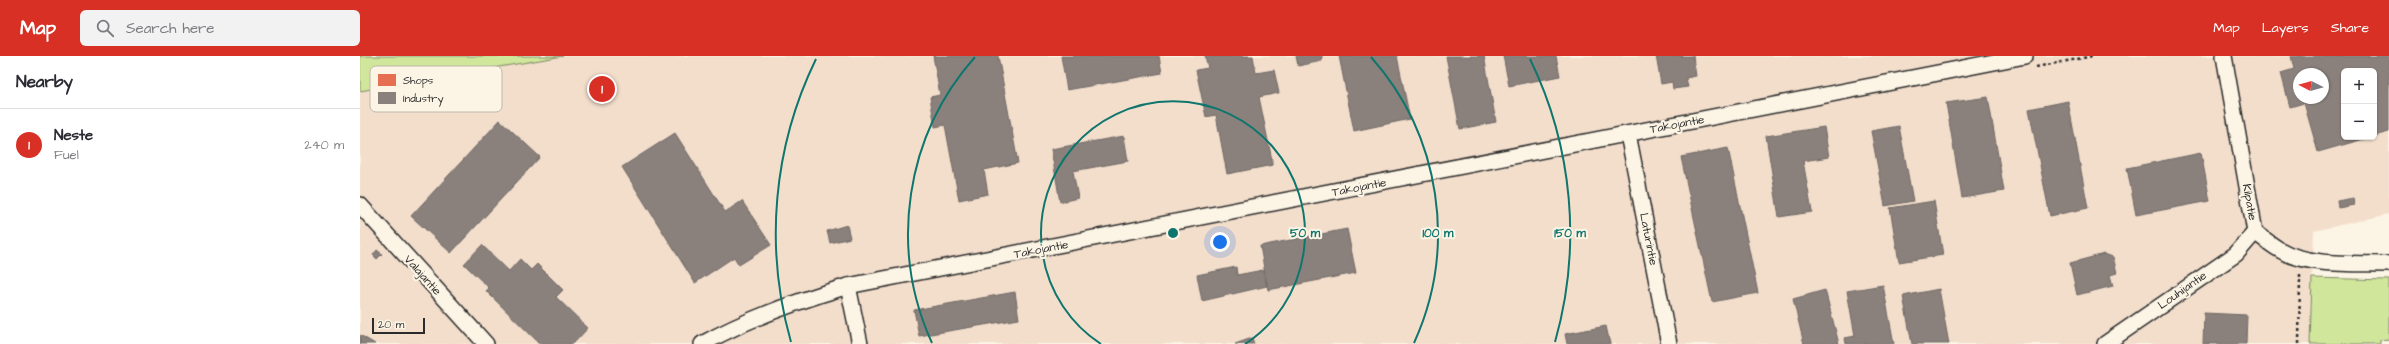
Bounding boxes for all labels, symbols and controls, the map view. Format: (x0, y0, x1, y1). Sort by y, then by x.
search box (80, 10, 360, 46)
text: Map (20, 15, 56, 42)
icon: search (94, 17, 116, 39)
text: Search here (126, 18, 215, 39)
text: Map (2213, 18, 2240, 38)
text: Layers (2262, 18, 2309, 38)
text: Share (2331, 18, 2369, 38)
legend (370, 66, 502, 112)
north arrow (2293, 68, 2329, 104)
map controls (2341, 68, 2377, 140)
button: + (2341, 68, 2377, 104)
text: Nearby (16, 70, 73, 94)
text: Shops (403, 73, 434, 88)
pin: 1 (589, 74, 615, 104)
text: Industry (403, 91, 443, 107)
button: − (2341, 104, 2377, 140)
street label: Takojantie (1648, 111, 1706, 138)
text: Neste (54, 125, 93, 146)
text: 1 (28, 136, 30, 154)
text: 240 m (304, 136, 344, 154)
text: Fuel (54, 146, 79, 164)
street label: Takojantie (1330, 174, 1388, 201)
street label: Kilpatie (2238, 182, 2261, 222)
street label: Laturintie (1635, 211, 1662, 267)
text: 50 m (1290, 225, 1321, 242)
text: 100 m (1423, 225, 1454, 242)
text: 150 m (1554, 225, 1587, 242)
centre of rings (1166, 226, 1180, 240)
your location (1210, 232, 1230, 252)
street label: Takojantie (1012, 236, 1070, 263)
street label: Valajantie (400, 251, 446, 300)
street label: Louhijantie (2154, 267, 2211, 314)
scale bar (372, 316, 425, 335)
text: 20 m (378, 317, 404, 332)

